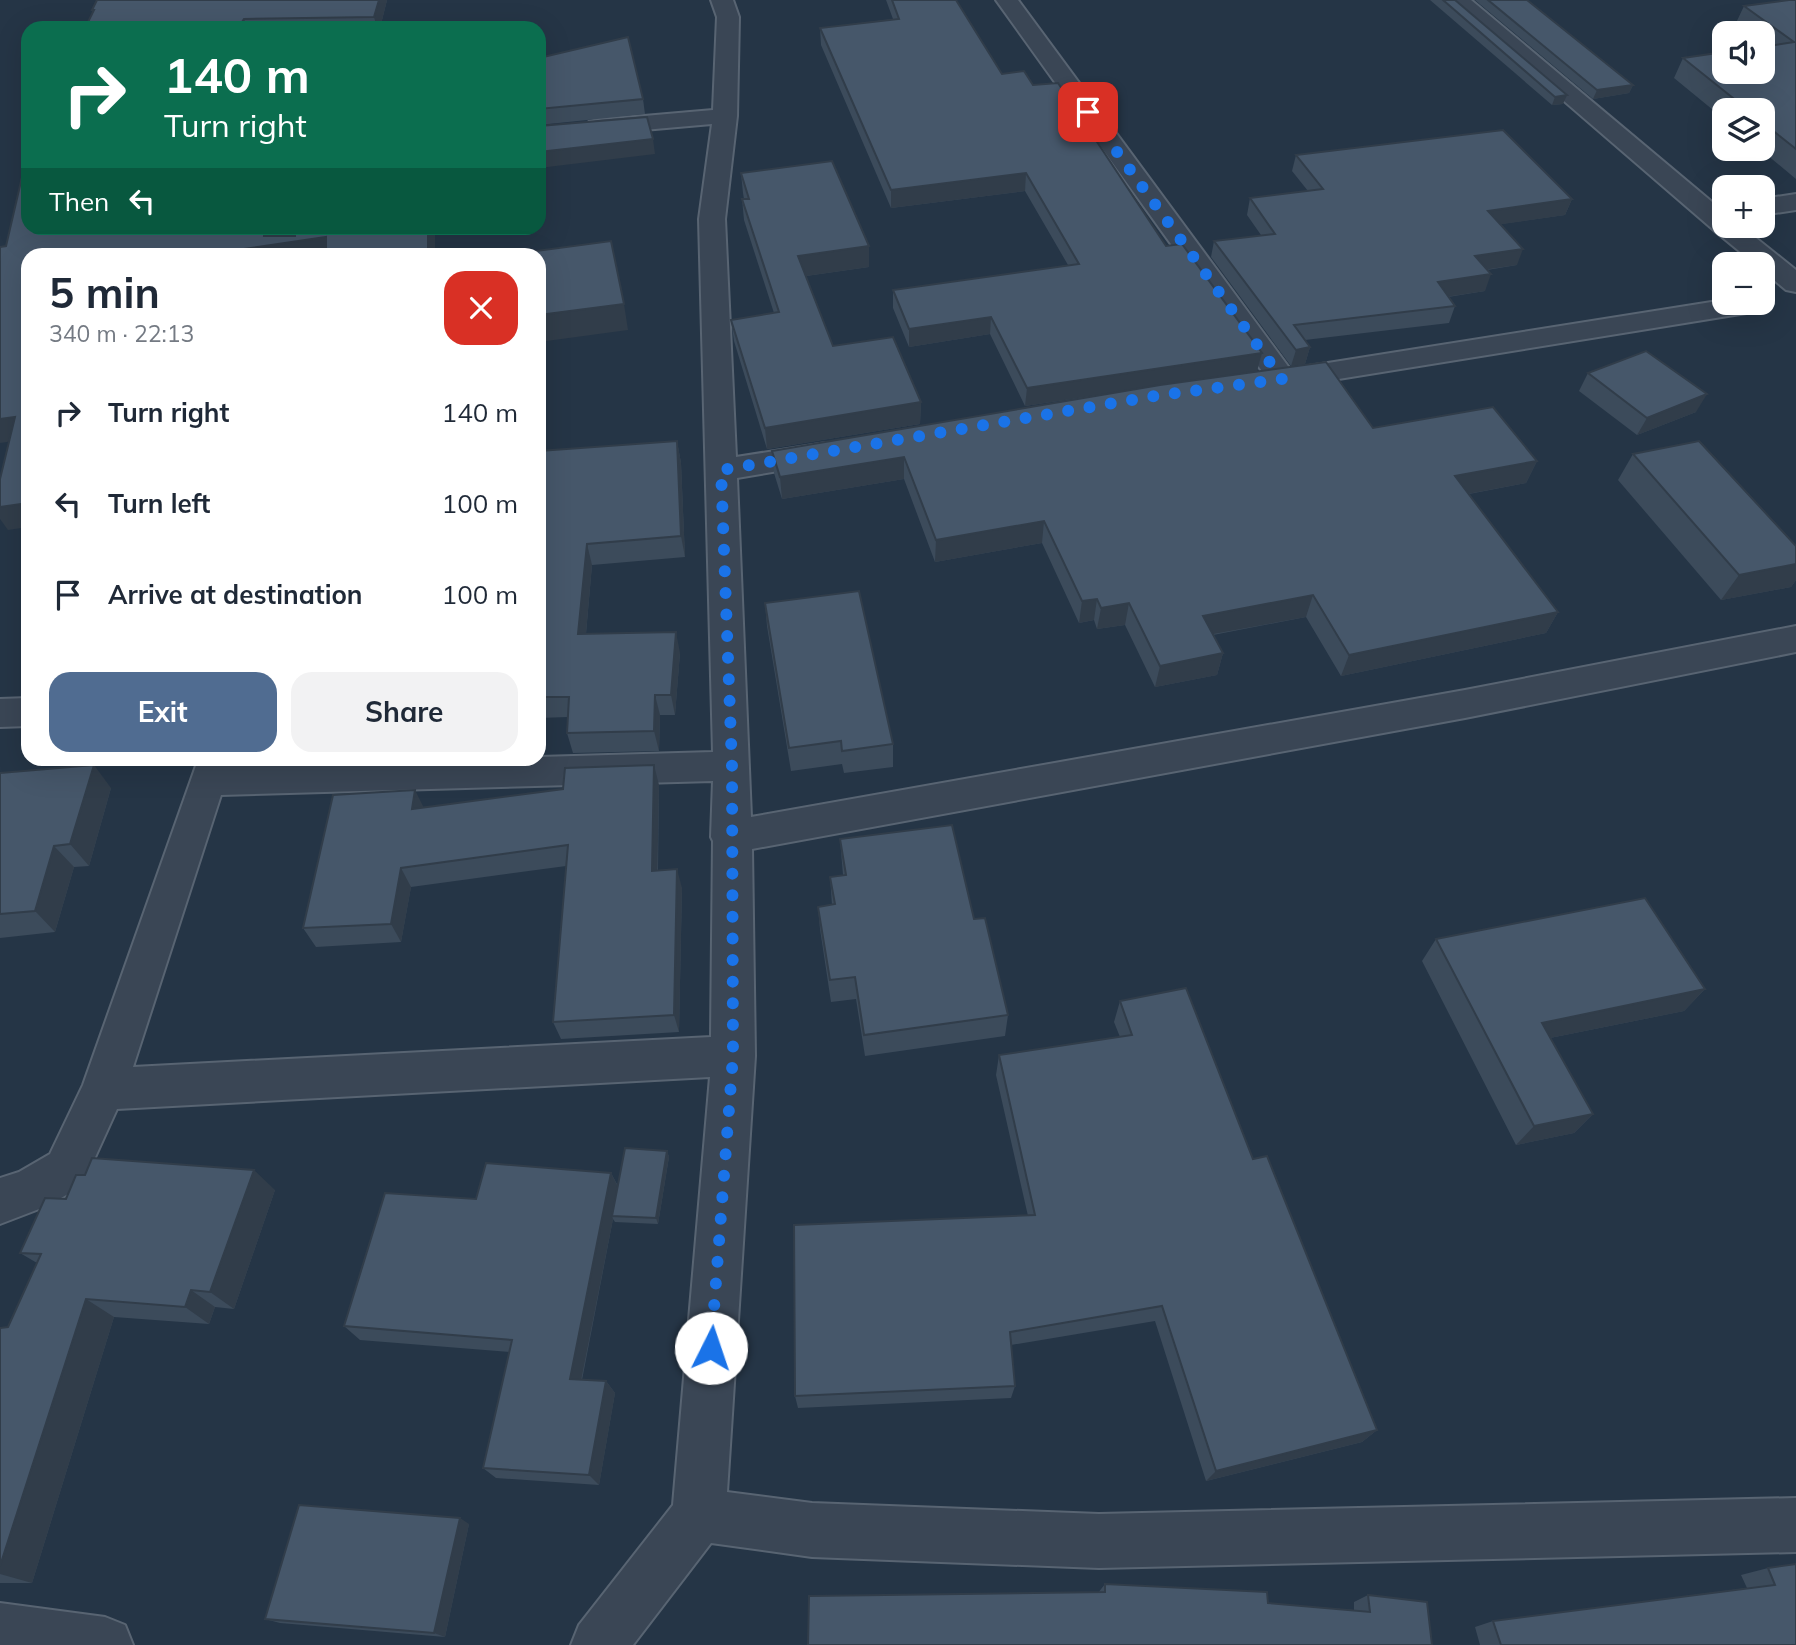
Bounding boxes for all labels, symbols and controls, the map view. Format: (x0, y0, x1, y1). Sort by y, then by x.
map controls (1712, 21, 1775, 315)
button: sound (1712, 21, 1775, 84)
text: 140 m (164, 44, 310, 105)
icon: right (49, 49, 140, 140)
pin (1058, 82, 1118, 142)
icon: arrive (1069, 93, 1107, 131)
button: layers (1712, 98, 1775, 161)
text: Turn right (164, 105, 307, 145)
button: + (1712, 175, 1775, 238)
icon: left (123, 182, 161, 220)
text: Then (49, 185, 109, 218)
button: − (1712, 252, 1775, 315)
text: 5 min (49, 266, 160, 319)
button: close (444, 271, 518, 345)
text: 340 m · 22:13 (49, 319, 194, 348)
icon: right (49, 394, 87, 432)
text: Turn right (108, 396, 229, 429)
text: 140 m (442, 396, 518, 429)
icon: left (49, 485, 87, 523)
text: Turn left (108, 487, 210, 520)
text: 100 m (442, 487, 518, 520)
icon: arrive (49, 576, 87, 614)
text: Arrive at destination (108, 578, 363, 611)
text: 100 m (442, 578, 518, 611)
button: Exit (49, 672, 277, 752)
button: Share (291, 672, 518, 752)
position arrow (674, 1311, 748, 1385)

